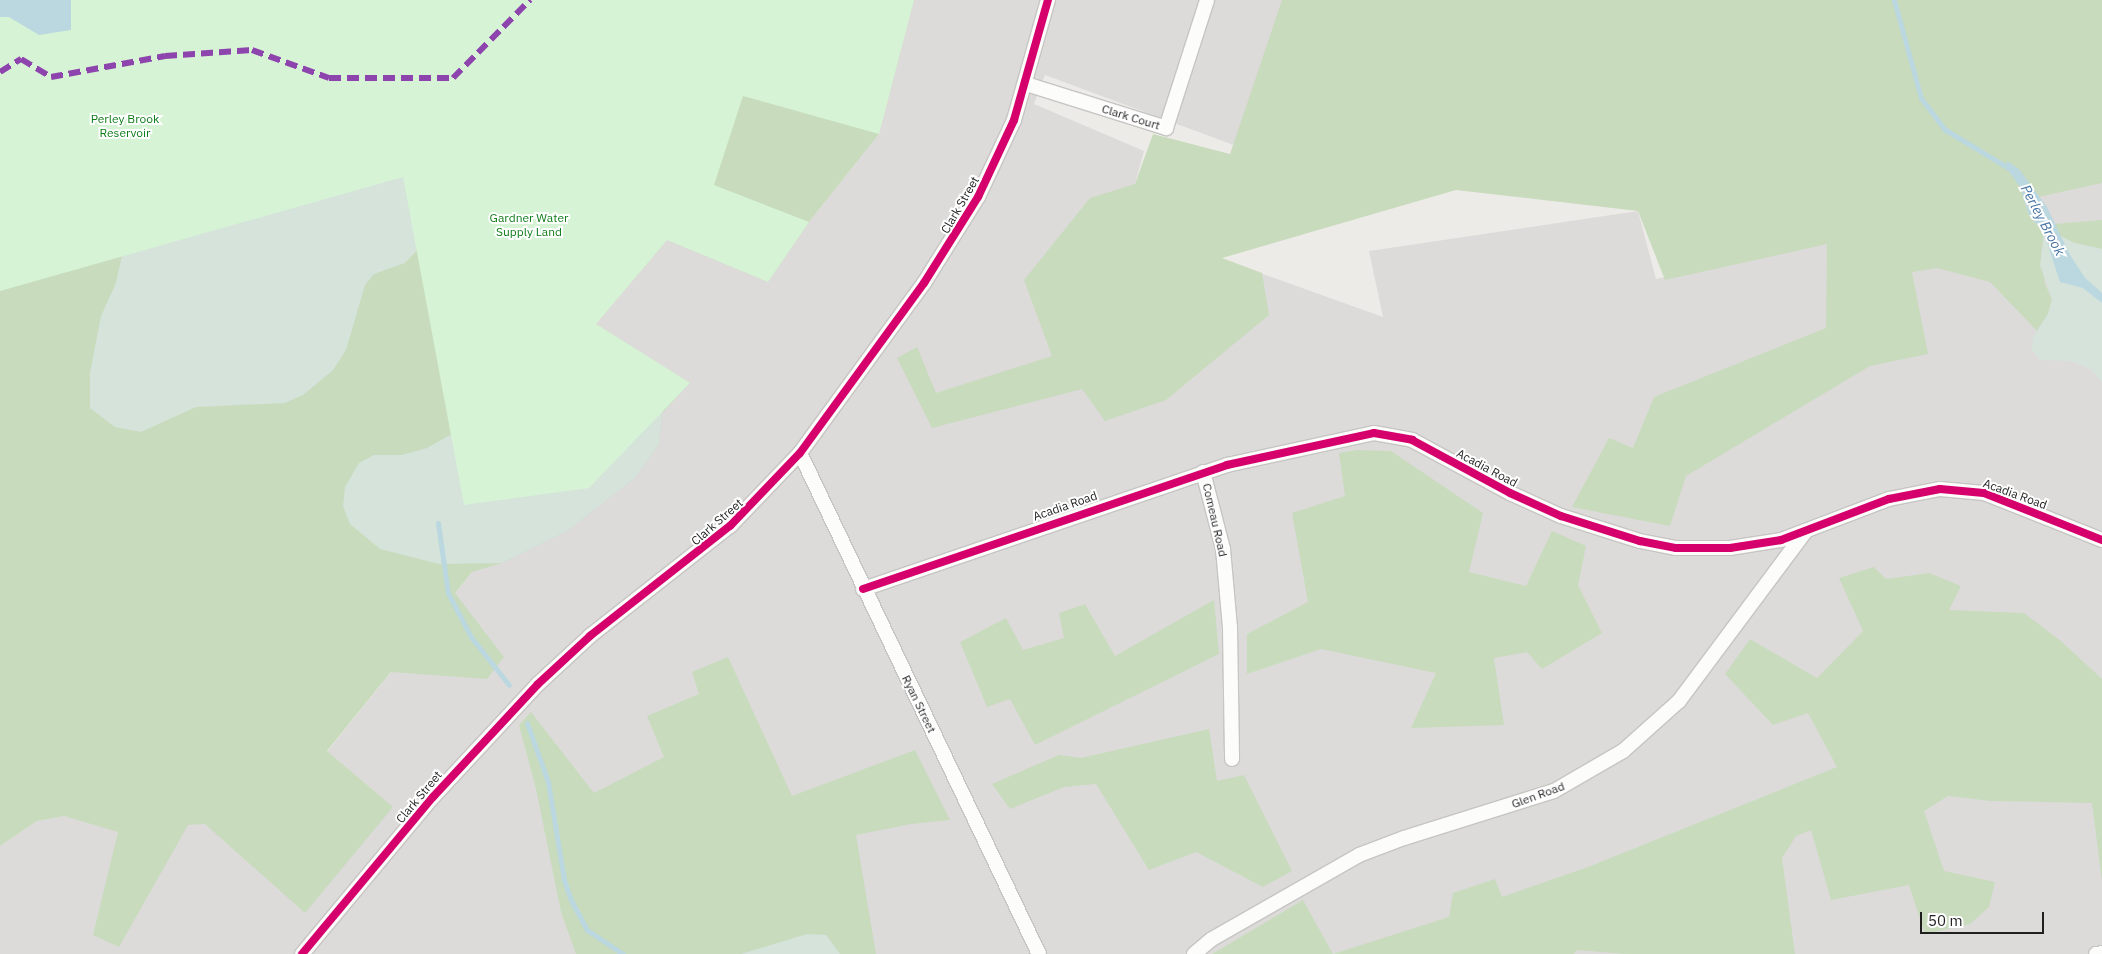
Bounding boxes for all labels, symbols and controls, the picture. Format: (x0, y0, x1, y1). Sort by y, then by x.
street label: Clark Court (1100, 101, 1162, 133)
park label: Perley Brook Reservoir (91, 112, 159, 140)
street label: Clark Street (938, 174, 982, 236)
water label: Perley Brook (2017, 182, 2069, 258)
park label: Gardner Water Supply Land (490, 211, 568, 239)
street label: Acadia Road (1454, 446, 1520, 490)
street label: Acadia Road (1981, 476, 2049, 512)
street label: Comeau Road (1200, 482, 1230, 558)
street label: Acadia Road (1031, 488, 1099, 524)
street label: Clark Street (688, 496, 746, 548)
street label: Ryan Street (899, 673, 939, 735)
street label: Clark Street (393, 768, 445, 826)
street label: Glen Road (1509, 779, 1567, 811)
scale bar (1922, 902, 2046, 934)
text: 50 m (1928, 911, 1963, 930)

